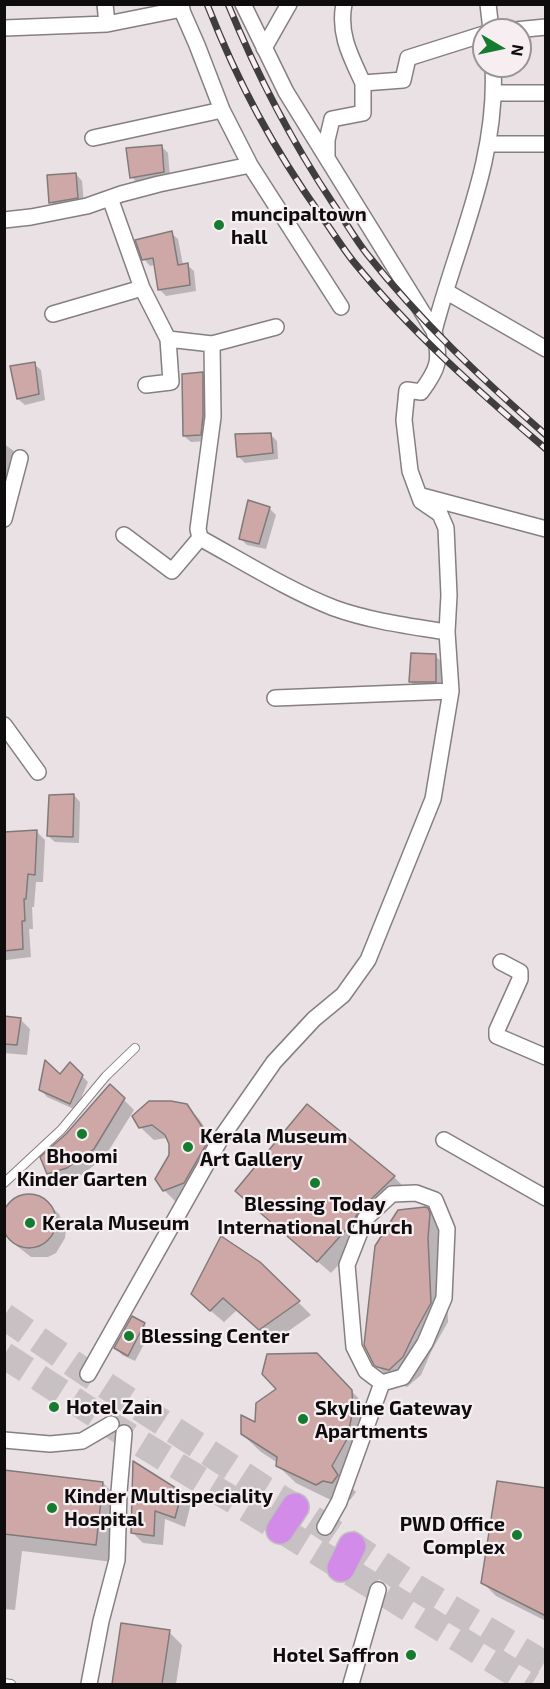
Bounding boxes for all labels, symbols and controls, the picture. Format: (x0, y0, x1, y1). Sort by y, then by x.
north arrow (472, 18, 532, 78)
text: N (508, 43, 529, 58)
place label: muncipaltown hall (231, 202, 367, 249)
marker: muncipaltown hall (212, 218, 226, 232)
place label: Kerala Museum Art Gallery (200, 1124, 347, 1171)
marker: Bhoomi Kinder Garten (75, 1127, 89, 1141)
marker: Kerala Museum Art Gallery (181, 1140, 195, 1154)
place label: Bhoomi Kinder Garten (17, 1144, 147, 1191)
marker: Blessing Today International Church (308, 1176, 322, 1190)
place label: Blessing Today International Church (217, 1192, 413, 1239)
place label: Kerala Museum (42, 1211, 189, 1235)
marker: Kerala Museum (23, 1216, 37, 1230)
place label: Blessing Center (141, 1324, 289, 1348)
marker: Blessing Center (122, 1329, 136, 1343)
place label: Hotel Zain (66, 1395, 163, 1419)
place label: Skyline Gateway Apartments (315, 1396, 472, 1443)
marker: Hotel Zain (47, 1400, 61, 1414)
marker: Skyline Gateway Apartments (296, 1412, 310, 1426)
place label: Kinder Multispeciality Hospital (64, 1484, 273, 1531)
marker: Kinder Multispeciality Hospital (45, 1501, 59, 1515)
place label: PWD Office Complex (400, 1512, 505, 1559)
marker: PWD Office Complex (510, 1528, 524, 1542)
place label: Hotel Saffron (273, 1643, 399, 1667)
marker: Hotel Saffron (404, 1648, 418, 1662)

